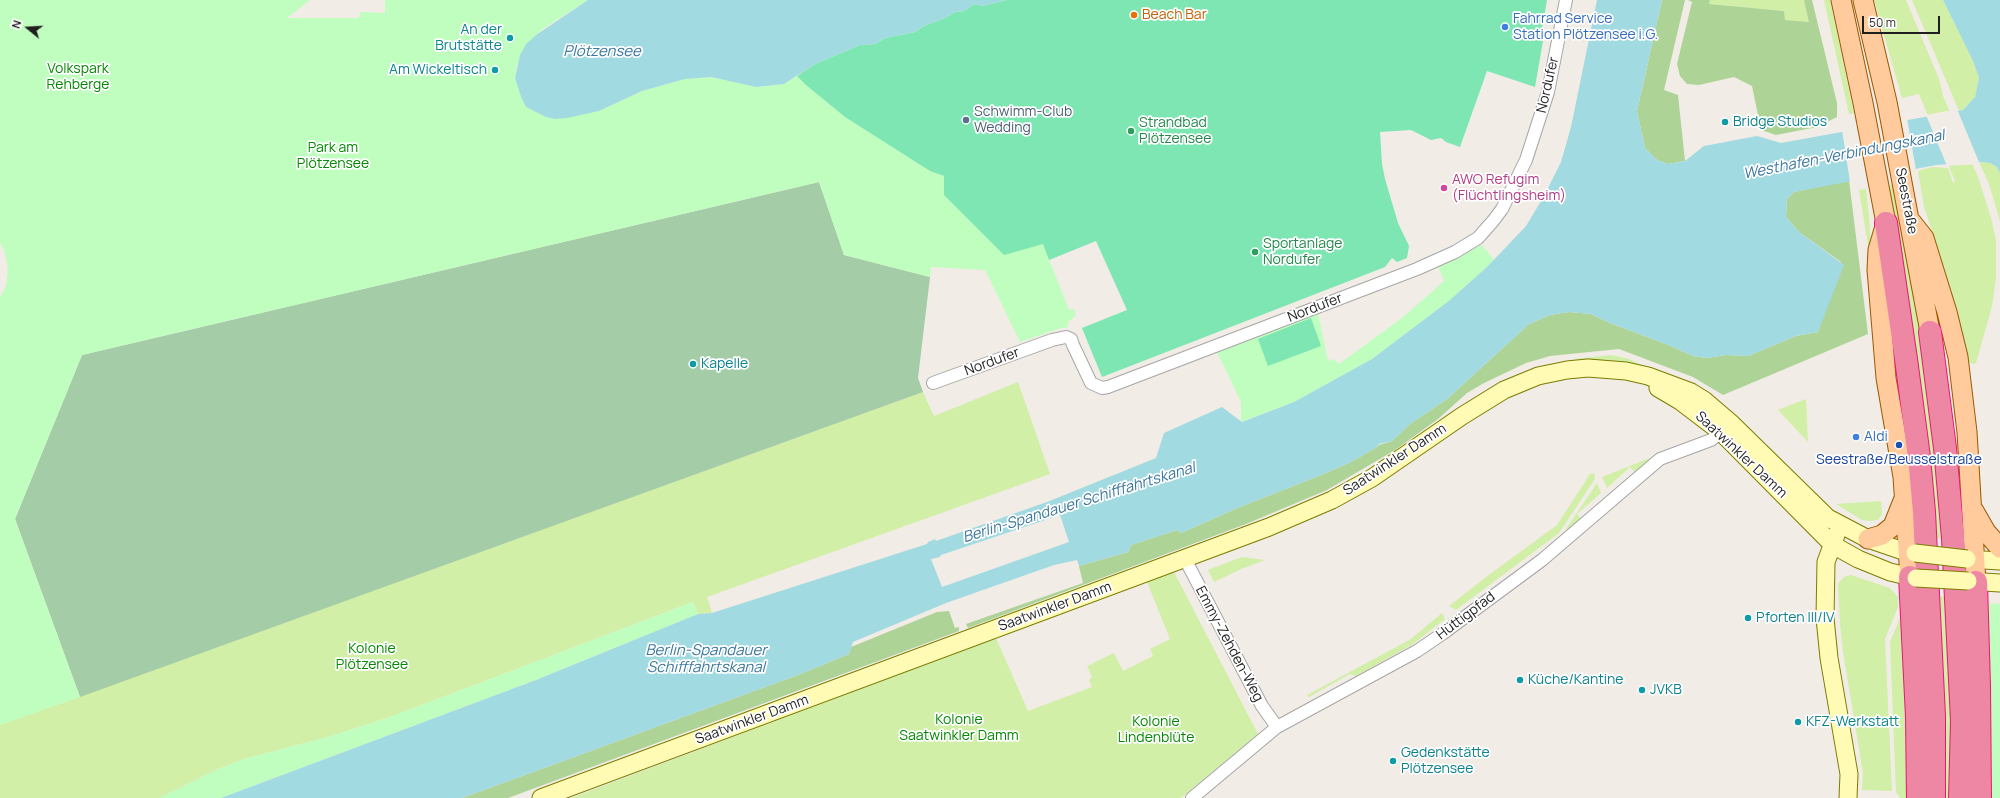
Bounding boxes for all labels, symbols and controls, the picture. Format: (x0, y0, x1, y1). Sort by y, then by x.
place label: Beach Bar (1142, 7, 1207, 23)
north arrow (8, 8, 48, 48)
scale bar (1864, 8, 1942, 34)
marker: Beach Bar (1129, 10, 1139, 20)
place label: Fahrrad Service Station Plötzensee i.G. (1513, 11, 1658, 44)
text: 50 m (1869, 14, 1896, 31)
text: N (8, 18, 24, 30)
place label: An der Brutstätte (435, 22, 502, 54)
marker: Fahrrad Service Station Plötzensee i.G. (1500, 22, 1510, 32)
marker: An der Brutstätte (505, 33, 515, 43)
water label: Plötzensee (563, 43, 641, 61)
street label: Nordufer (1533, 55, 1563, 115)
park label: Volkspark Rehberge (46, 61, 110, 94)
place label: Am Wickeltisch (389, 62, 487, 78)
marker: Am Wickeltisch (490, 65, 500, 75)
place label: Schwimm-Club Wedding (974, 104, 1072, 136)
place label: Bridge Studios (1733, 114, 1827, 130)
marker: Schwimm-Club Wedding (961, 115, 971, 125)
place label: Strandbad Plötzensee (1139, 115, 1211, 148)
marker: Bridge Studios (1720, 117, 1730, 127)
marker: Strandbad Plötzensee (1126, 126, 1136, 136)
water label: Westhafen-Verbindungskanal (1742, 127, 1946, 183)
park label: Park am Plötzensee (297, 140, 369, 172)
street label: Seestraße (1891, 166, 1921, 236)
place label: AWO Refugim (Flüchtlingsheim) (1452, 172, 1566, 204)
marker: AWO Refugim (Flüchtlingsheim) (1439, 183, 1449, 193)
place label: Sportanlage Nordufer (1263, 236, 1342, 268)
marker: Sportanlage Nordufer (1250, 247, 1260, 257)
street label: Nordufer (1285, 290, 1345, 326)
street label: Nordufer (962, 344, 1022, 380)
place label: Kapelle (701, 356, 748, 372)
marker: Kapelle (688, 359, 698, 369)
street label: Saatwinkler Damm (1692, 408, 1790, 502)
street label: Saatwinkler Damm (1340, 420, 1450, 500)
place label: Aldi (1864, 429, 1888, 445)
marker: Aldi (1851, 432, 1861, 442)
marker: Seestraße/Beusselstraße (1894, 440, 1904, 450)
place label: Seestraße/Beusselstraße (1816, 452, 1982, 468)
water label: Berlin-Spandauer Schifffahrtskanal (961, 459, 1197, 547)
street label: Saatwinkler Damm (996, 579, 1114, 635)
street label: Emmy-Zehden-Weg (1191, 583, 1267, 705)
street label: Hüttigpfad (1433, 589, 1499, 643)
place label: Pforten III/IV (1756, 610, 1834, 626)
marker: Pforten III/IV (1743, 613, 1753, 623)
park label: Kolonie Plötzensee (336, 641, 408, 674)
water label: Berlin-Spandauer Schifffahrtskanal (645, 642, 767, 677)
place label: Küche/Kantine (1528, 672, 1624, 688)
marker: Küche/Kantine (1515, 675, 1525, 685)
place label: JVKB (1650, 682, 1682, 698)
marker: JVKB (1637, 685, 1647, 695)
street label: Saatwinkler Damm (693, 692, 811, 748)
park label: Kolonie Saatwinkler Damm (899, 712, 1019, 744)
park label: Kolonie Lindenblüte (1118, 714, 1194, 746)
place label: KFZ-Werkstatt (1806, 714, 1899, 730)
marker: KFZ-Werkstatt (1793, 717, 1803, 727)
place label: Gedenkstätte Plötzensee (1401, 745, 1490, 778)
marker: Gedenkstätte Plötzensee (1388, 756, 1398, 766)

